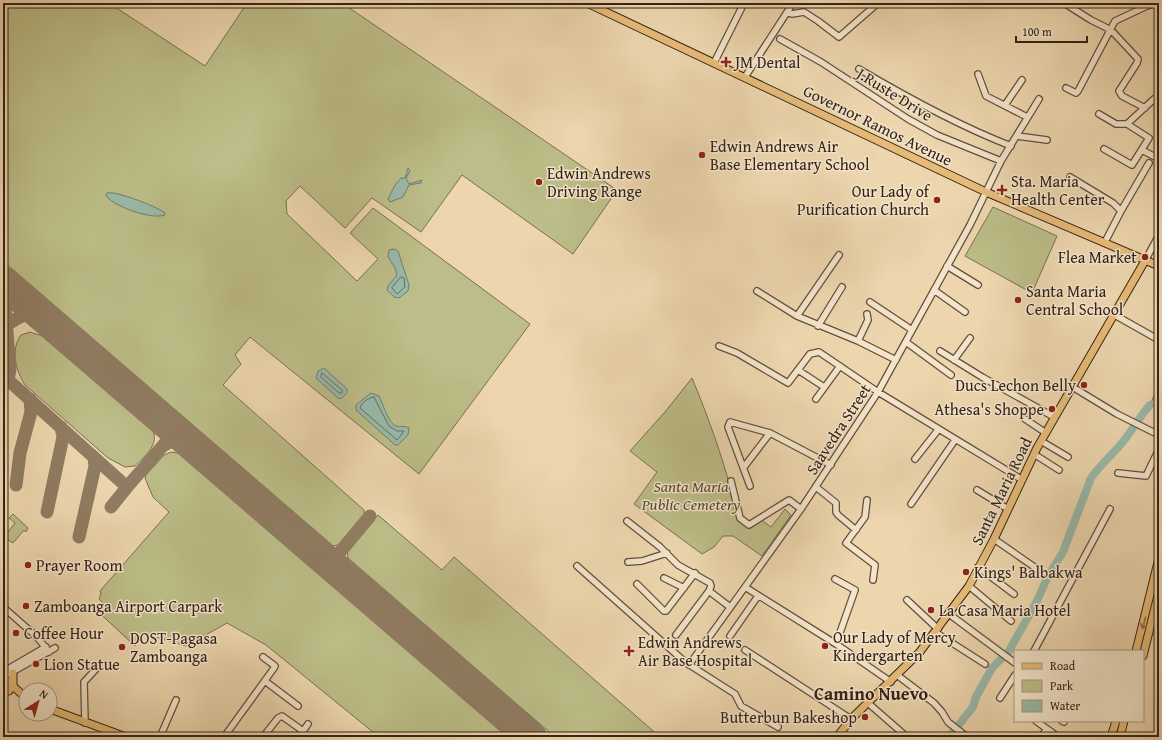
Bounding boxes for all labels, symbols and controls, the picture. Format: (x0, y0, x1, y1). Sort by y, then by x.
scale bar (1016, 18, 1087, 44)
text: 100 m (1022, 23, 1052, 40)
place label: JM Dental (733, 50, 801, 74)
marker: JM Dental (720, 56, 732, 68)
street label: J.Ruste Drive (851, 60, 938, 127)
street label: Governor Ramos Avenue (799, 78, 957, 172)
place label: Edwin Andrews Air Base Elementary School (710, 134, 870, 176)
marker: Edwin Andrews Air Base Elementary School (697, 150, 707, 160)
place label: Edwin Andrews Driving Range (547, 161, 651, 203)
place label: Sta. Maria Health Center (1011, 169, 1105, 211)
marker: Edwin Andrews Driving Range (534, 177, 544, 187)
place label: Our Lady of Purification Church (797, 179, 931, 221)
marker: Sta. Maria Health Center (996, 184, 1008, 196)
marker: Our Lady of Purification Church (932, 195, 942, 205)
place label: Flea Market (1058, 245, 1137, 269)
marker: Flea Market (1140, 252, 1150, 262)
place label: Santa Maria Central School (1026, 279, 1124, 321)
marker: Santa Maria Central School (1013, 295, 1023, 305)
place label: Ducs Lechon Belly (955, 373, 1076, 397)
street label: Saavedra Street (800, 378, 877, 479)
marker: Ducs Lechon Belly (1079, 380, 1089, 390)
place label: Athesa's Shoppe (935, 397, 1044, 421)
marker: Athesa's Shoppe (1047, 404, 1057, 414)
street label: Santa Maria Road (964, 433, 1038, 549)
park label: Santa Maria Public Cemetery (641, 474, 741, 516)
place label: Prayer Room (36, 553, 122, 577)
marker: Prayer Room (23, 560, 33, 570)
place label: Kings' Balbakwa (974, 560, 1083, 584)
marker: Kings' Balbakwa (961, 567, 971, 577)
place label: Zamboanga Airport Carpark (34, 594, 223, 618)
place label: La Casa Maria Hotel (939, 598, 1071, 622)
marker: Zamboanga Airport Carpark (21, 601, 31, 611)
marker: La Casa Maria Hotel (926, 605, 936, 615)
one-way arrow (1139, 616, 1147, 629)
place label: Coffee Hour (24, 621, 104, 645)
place label: Our Lady of Mercy Kindergarten (833, 625, 956, 667)
place label: DOST-Pagasa Zamboanga (130, 626, 218, 668)
marker: Coffee Hour (11, 628, 21, 638)
place label: Edwin Andrews Air Base Hospital (638, 630, 753, 672)
marker: Our Lady of Mercy Kindergarten (820, 641, 830, 651)
marker: DOST-Pagasa Zamboanga (117, 642, 127, 652)
marker: Edwin Andrews Air Base Hospital (623, 645, 635, 657)
legend (1014, 650, 1144, 722)
place label: Lion Statue (44, 652, 120, 676)
text: Road (1050, 657, 1076, 674)
marker: Lion Statue (31, 659, 41, 669)
text: Park (1050, 677, 1074, 694)
district label: Camino Nuevo (814, 680, 929, 707)
north arrow (18, 682, 58, 722)
text: N (36, 685, 52, 703)
text: Water (1050, 697, 1080, 714)
place label: Butterbun Bakeshop (720, 705, 857, 729)
marker: Butterbun Bakeshop (860, 712, 870, 722)

